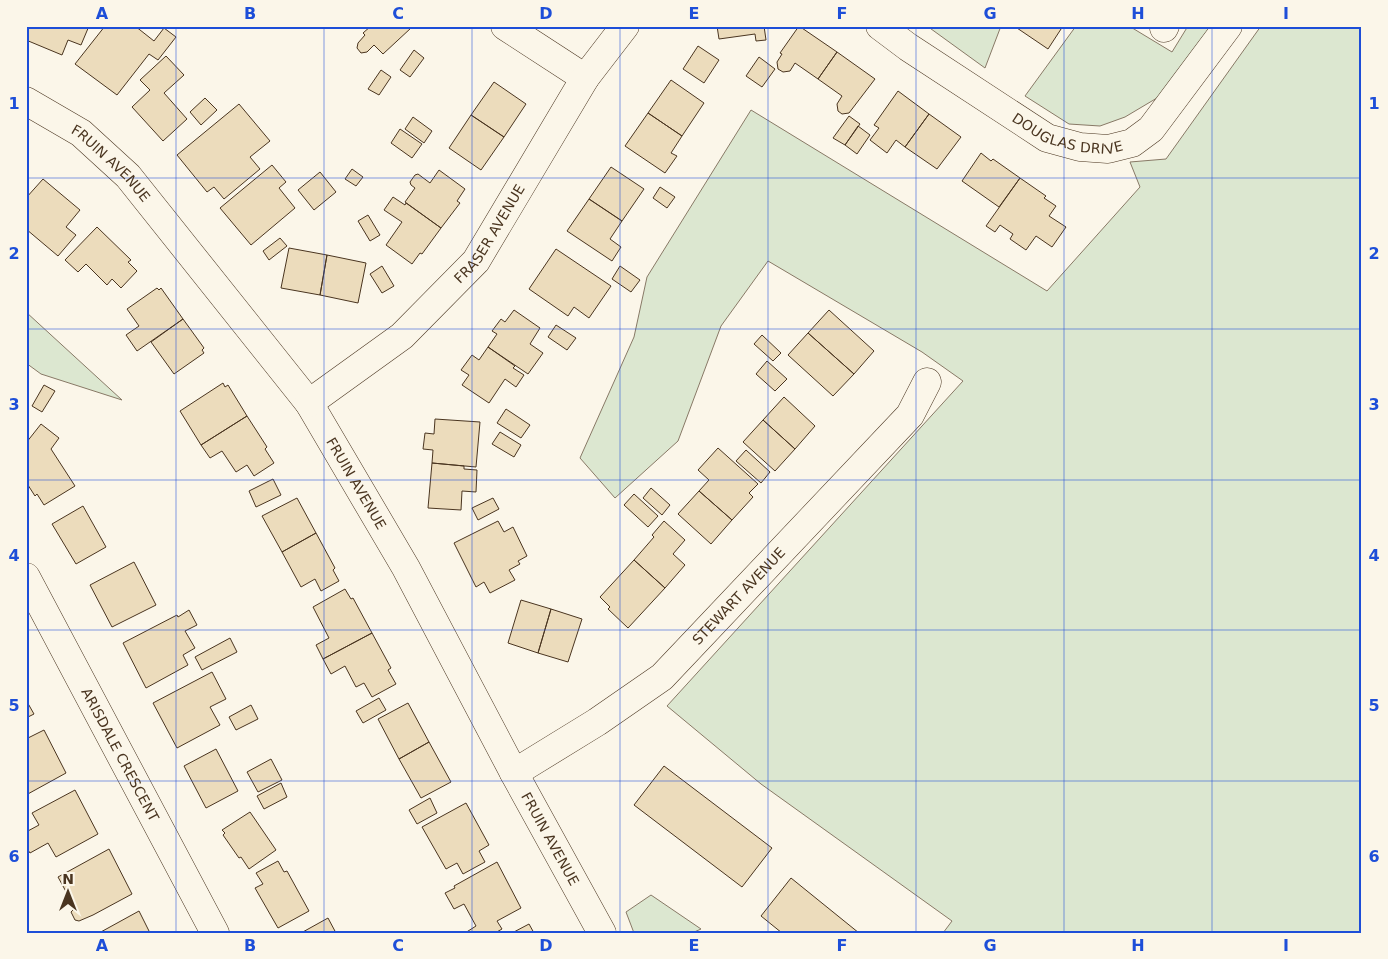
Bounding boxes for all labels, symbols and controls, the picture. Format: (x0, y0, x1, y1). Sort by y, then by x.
text: A (96, 4, 109, 23)
text: B (244, 4, 256, 23)
text: C (392, 4, 404, 23)
text: D (539, 4, 553, 23)
text: E (689, 4, 699, 23)
text: F (837, 4, 847, 23)
text: G (983, 4, 997, 23)
text: H (1131, 4, 1145, 23)
text: I (1283, 4, 1289, 23)
text: 1 (8, 94, 20, 113)
text: 1 (1368, 94, 1380, 113)
street label: DOUGLAS DRIVE (1009, 110, 1125, 158)
street label: FRUIN AVENUE (69, 121, 153, 205)
street label: FRASER AVENUE (451, 182, 528, 286)
text: 2 (8, 244, 20, 263)
text: 2 (1368, 244, 1380, 263)
text: 3 (8, 395, 20, 414)
text: 3 (1368, 395, 1380, 414)
street label: FRUIN AVENUE (323, 435, 390, 532)
street label: STEWART AVENUE (689, 544, 788, 648)
text: 4 (8, 546, 20, 565)
text: 4 (1368, 546, 1380, 565)
street label: ARISDALE CRESCENT (78, 685, 162, 824)
text: 5 (8, 696, 20, 715)
text: 5 (1368, 696, 1380, 715)
street label: FRUIN AVENUE (518, 790, 582, 888)
text: 6 (8, 847, 20, 866)
text: 6 (1368, 847, 1380, 866)
north arrow (42, 866, 92, 916)
text: N (62, 871, 74, 887)
text: A (96, 936, 109, 955)
text: B (244, 936, 256, 955)
text: C (392, 936, 404, 955)
text: D (539, 936, 553, 955)
text: E (689, 936, 699, 955)
text: F (837, 936, 847, 955)
text: G (983, 936, 997, 955)
text: H (1131, 936, 1145, 955)
text: I (1283, 936, 1289, 955)

